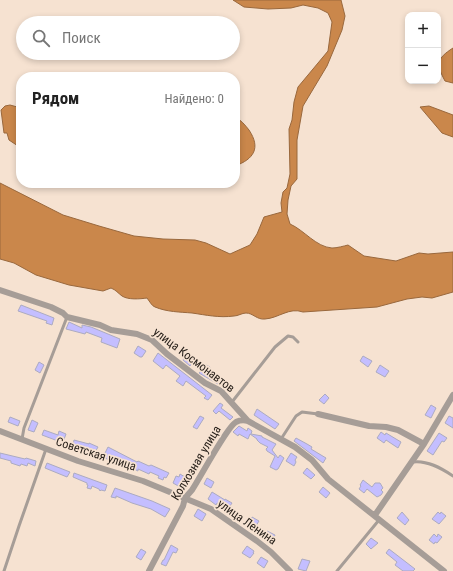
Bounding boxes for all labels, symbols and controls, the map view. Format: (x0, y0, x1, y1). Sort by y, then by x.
map controls (405, 12, 441, 84)
button: + (405, 12, 441, 48)
search box (16, 16, 240, 60)
icon: search (30, 27, 52, 49)
text: Поиск (62, 29, 101, 47)
button: − (405, 48, 441, 84)
text: Рядом (32, 88, 79, 108)
text: Найдено: 0 (164, 91, 224, 106)
street label: улица Космонавтов (150, 325, 238, 395)
street label: Колхозная улица (168, 423, 224, 503)
street label: Советская улица (54, 434, 138, 474)
street label: улица Ленина (215, 497, 279, 548)

